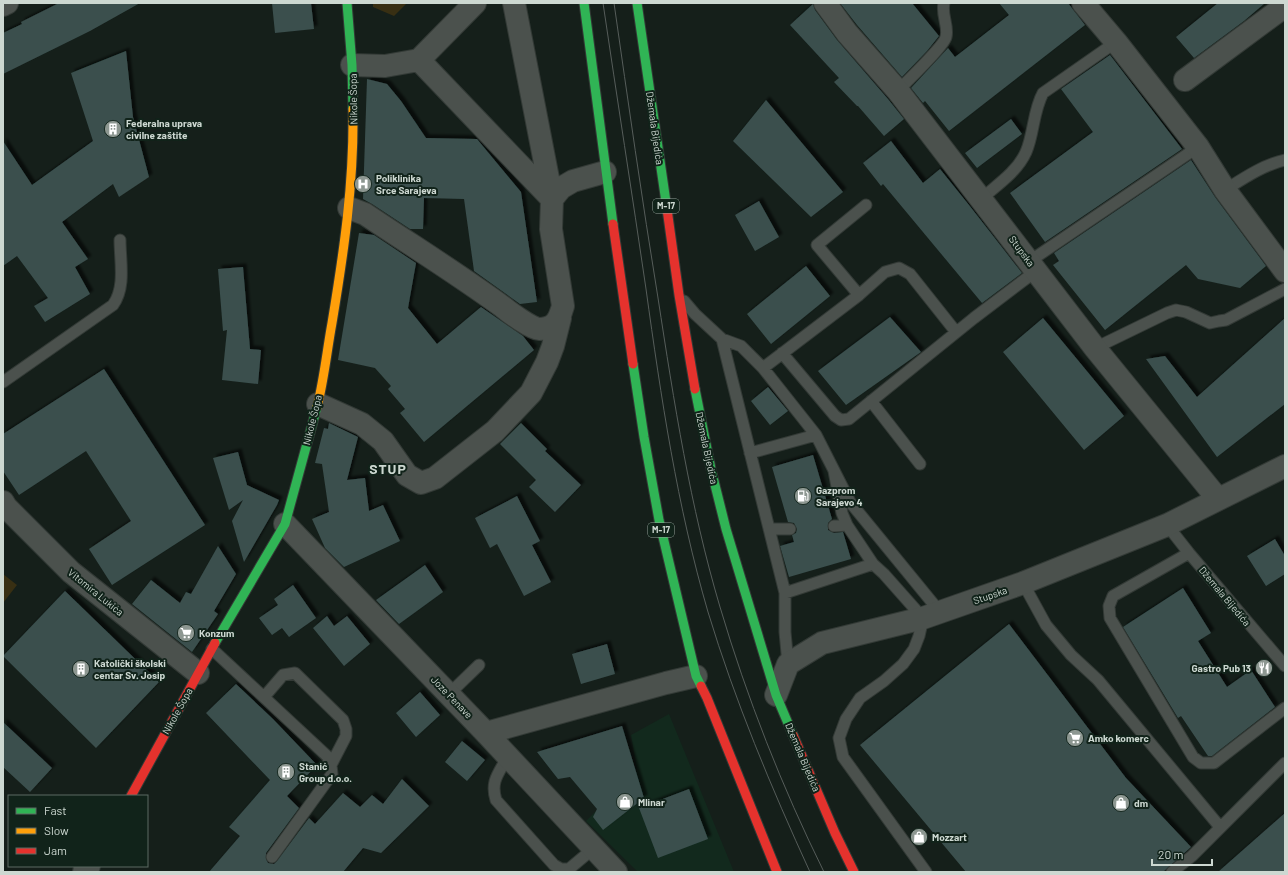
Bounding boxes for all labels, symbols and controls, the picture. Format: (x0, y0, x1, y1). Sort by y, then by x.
street label: Nikole Šopa (347, 73, 359, 125)
street label: Džemala Bijedića (644, 91, 666, 165)
place label: Federalna uprava civilne zaštite (126, 117, 202, 141)
building icon: Federalna uprava civilne zaštite (103, 119, 123, 139)
place label: Poliklinika Srce Sarajeva (376, 172, 437, 196)
hospital icon: Poliklinika Srce Sarajeva (353, 174, 373, 194)
road number: M-17 (653, 199, 679, 213)
street label: Stupska (1007, 233, 1037, 269)
street label: Nikole Šopa (300, 394, 324, 446)
street label: Džemala Bijedića (693, 411, 721, 485)
district label: STUP (369, 460, 407, 477)
place label: Gazprom Sarajevo 4 (816, 484, 862, 508)
fuel station icon: Gazprom Sarajevo 4 (793, 486, 813, 506)
road number: M-17 (648, 523, 674, 537)
street label: Džemala Bijedića (1197, 564, 1253, 628)
street label: Vitomira Lukića (66, 566, 126, 618)
street label: Stupska (971, 584, 1009, 606)
supermarket icon: Konzum (176, 623, 196, 643)
place label: Konzum (199, 627, 234, 639)
place label: Katolički školski centar Sv. Josip (94, 657, 166, 681)
restaurant icon: Gastro Pub 13 (1254, 658, 1274, 678)
building icon: Katolički školski centar Sv. Josip (71, 659, 91, 679)
place label: Gastro Pub 13 (1192, 662, 1251, 674)
street label: Joze Penave (429, 673, 475, 721)
street label: Nikole Šopa (159, 686, 195, 736)
street label: Džemala Bijedića (783, 721, 823, 793)
supermarket icon: Amko komerc (1065, 728, 1085, 748)
place label: Amko komerc (1088, 732, 1149, 744)
place label: Stanić Group d.o.o. (299, 760, 352, 784)
building icon: Stanić Group d.o.o. (276, 762, 296, 782)
shop icon: Mlinar (615, 792, 635, 812)
shop icon: dm (1111, 793, 1131, 813)
legend (8, 795, 148, 867)
place label: Mlinar (638, 796, 665, 808)
place label: dm (1134, 797, 1148, 809)
text: Fast (44, 803, 67, 817)
text: Slow (44, 823, 69, 837)
shop icon: Mozzart (909, 827, 929, 847)
place label: Mozzart (932, 831, 967, 843)
scale bar (1152, 841, 1212, 867)
text: Jam (44, 843, 67, 857)
text: 20 m (1158, 847, 1184, 861)

